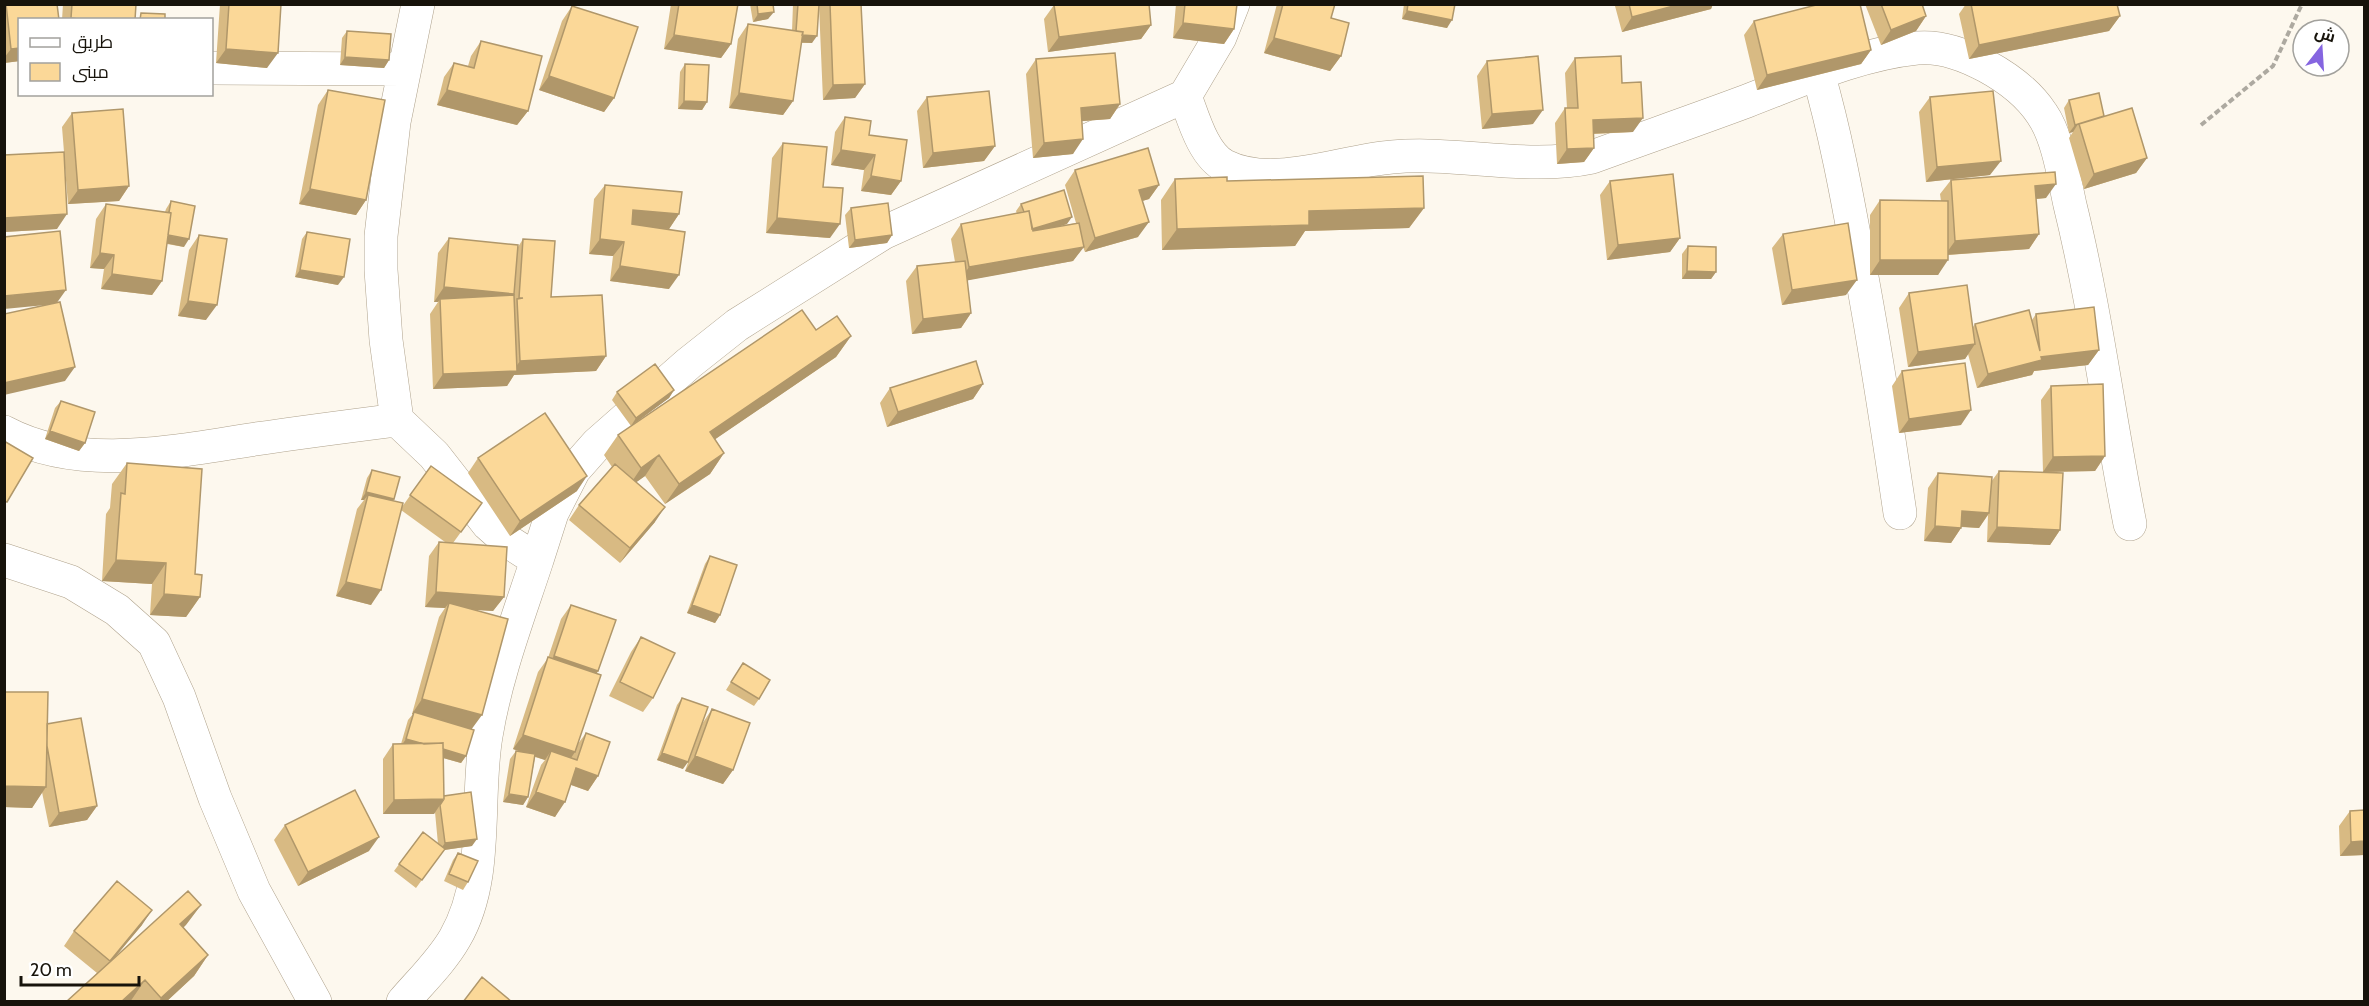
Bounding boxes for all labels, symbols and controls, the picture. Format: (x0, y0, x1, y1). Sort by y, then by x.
legend (18, 18, 213, 96)
north arrow (2291, 18, 2351, 78)
text: ش (2313, 22, 2338, 46)
text: طريق (72, 31, 113, 54)
text: مبنى (72, 61, 109, 83)
scale bar (21, 949, 140, 987)
text: 20 m (30, 959, 72, 981)

